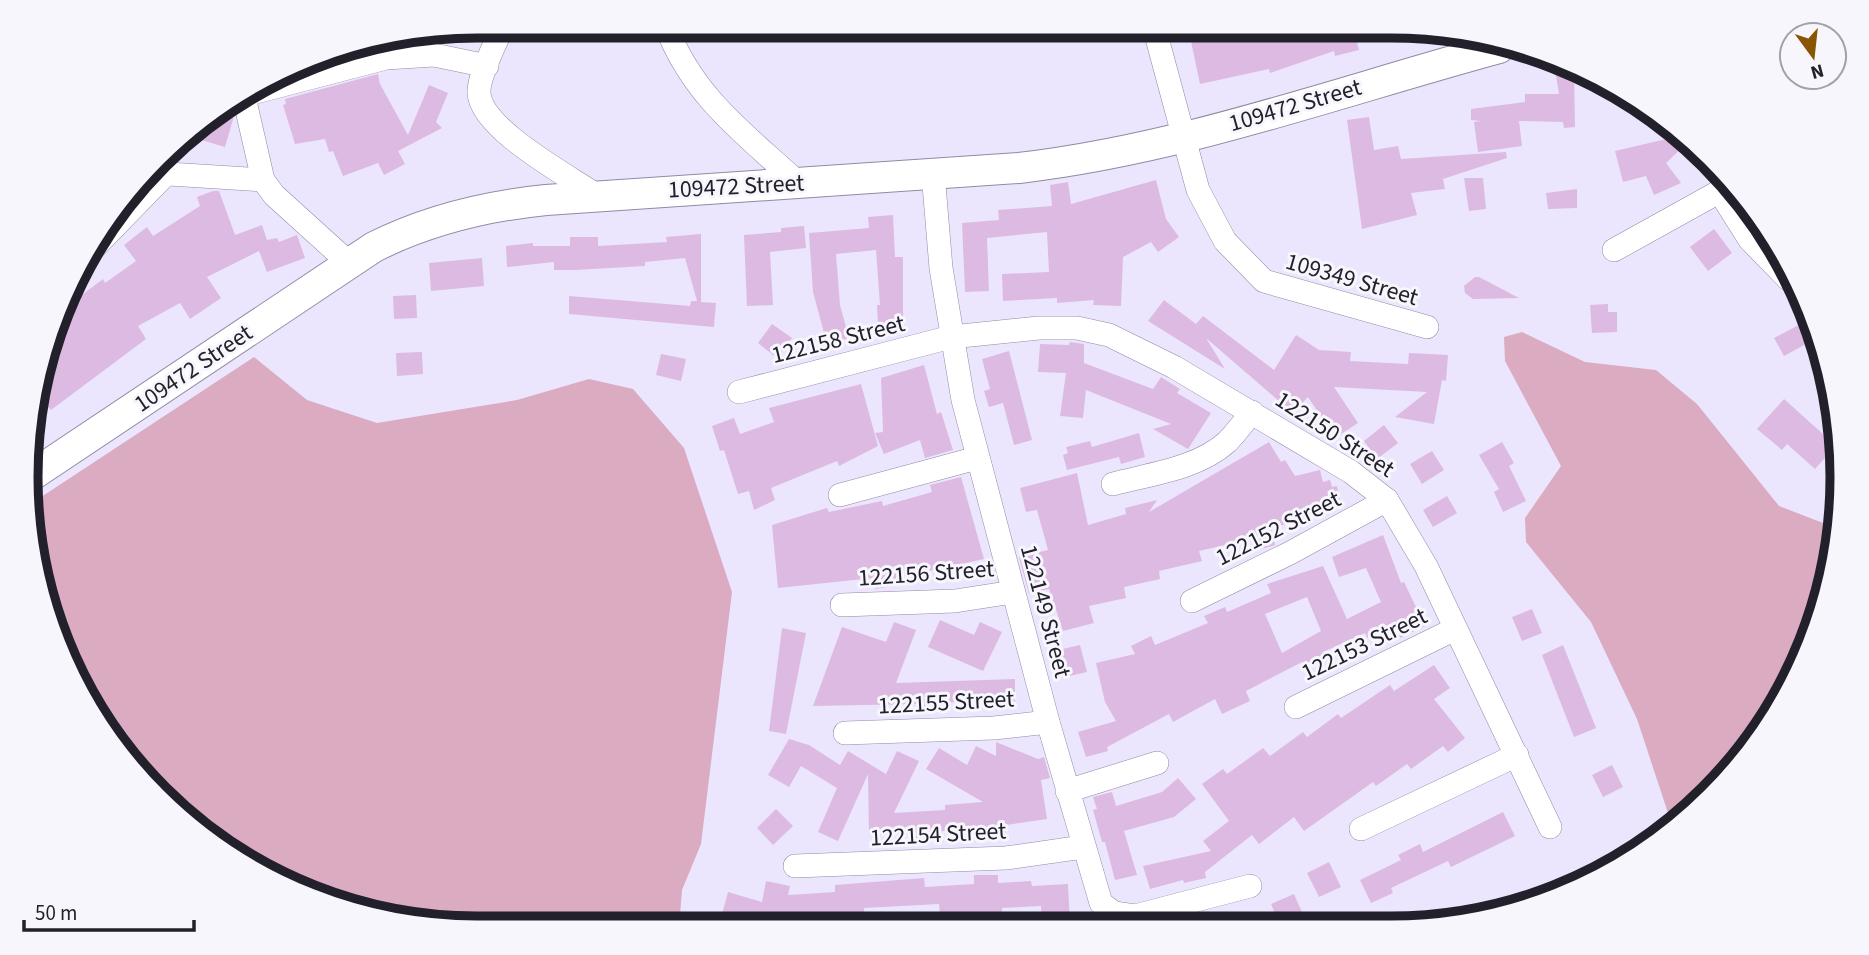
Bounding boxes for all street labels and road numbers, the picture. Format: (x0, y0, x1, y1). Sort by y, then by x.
street label: 109472 Street (1225, 70, 1366, 141)
street label: 109472 Street (667, 165, 805, 208)
street label: 109349 Street (1281, 244, 1422, 315)
street label: 122158 Street (768, 306, 909, 373)
street label: 109472 Street (127, 316, 260, 421)
street label: 122150 Street (1268, 383, 1401, 486)
street label: 122152 Street (1209, 482, 1347, 575)
street label: 122149 Street (1011, 541, 1080, 682)
street label: 122156 Street (857, 551, 995, 596)
street label: 122153 Street (1295, 599, 1433, 690)
street label: 122155 Street (877, 681, 1015, 724)
street label: 122154 Street (869, 813, 1007, 856)

